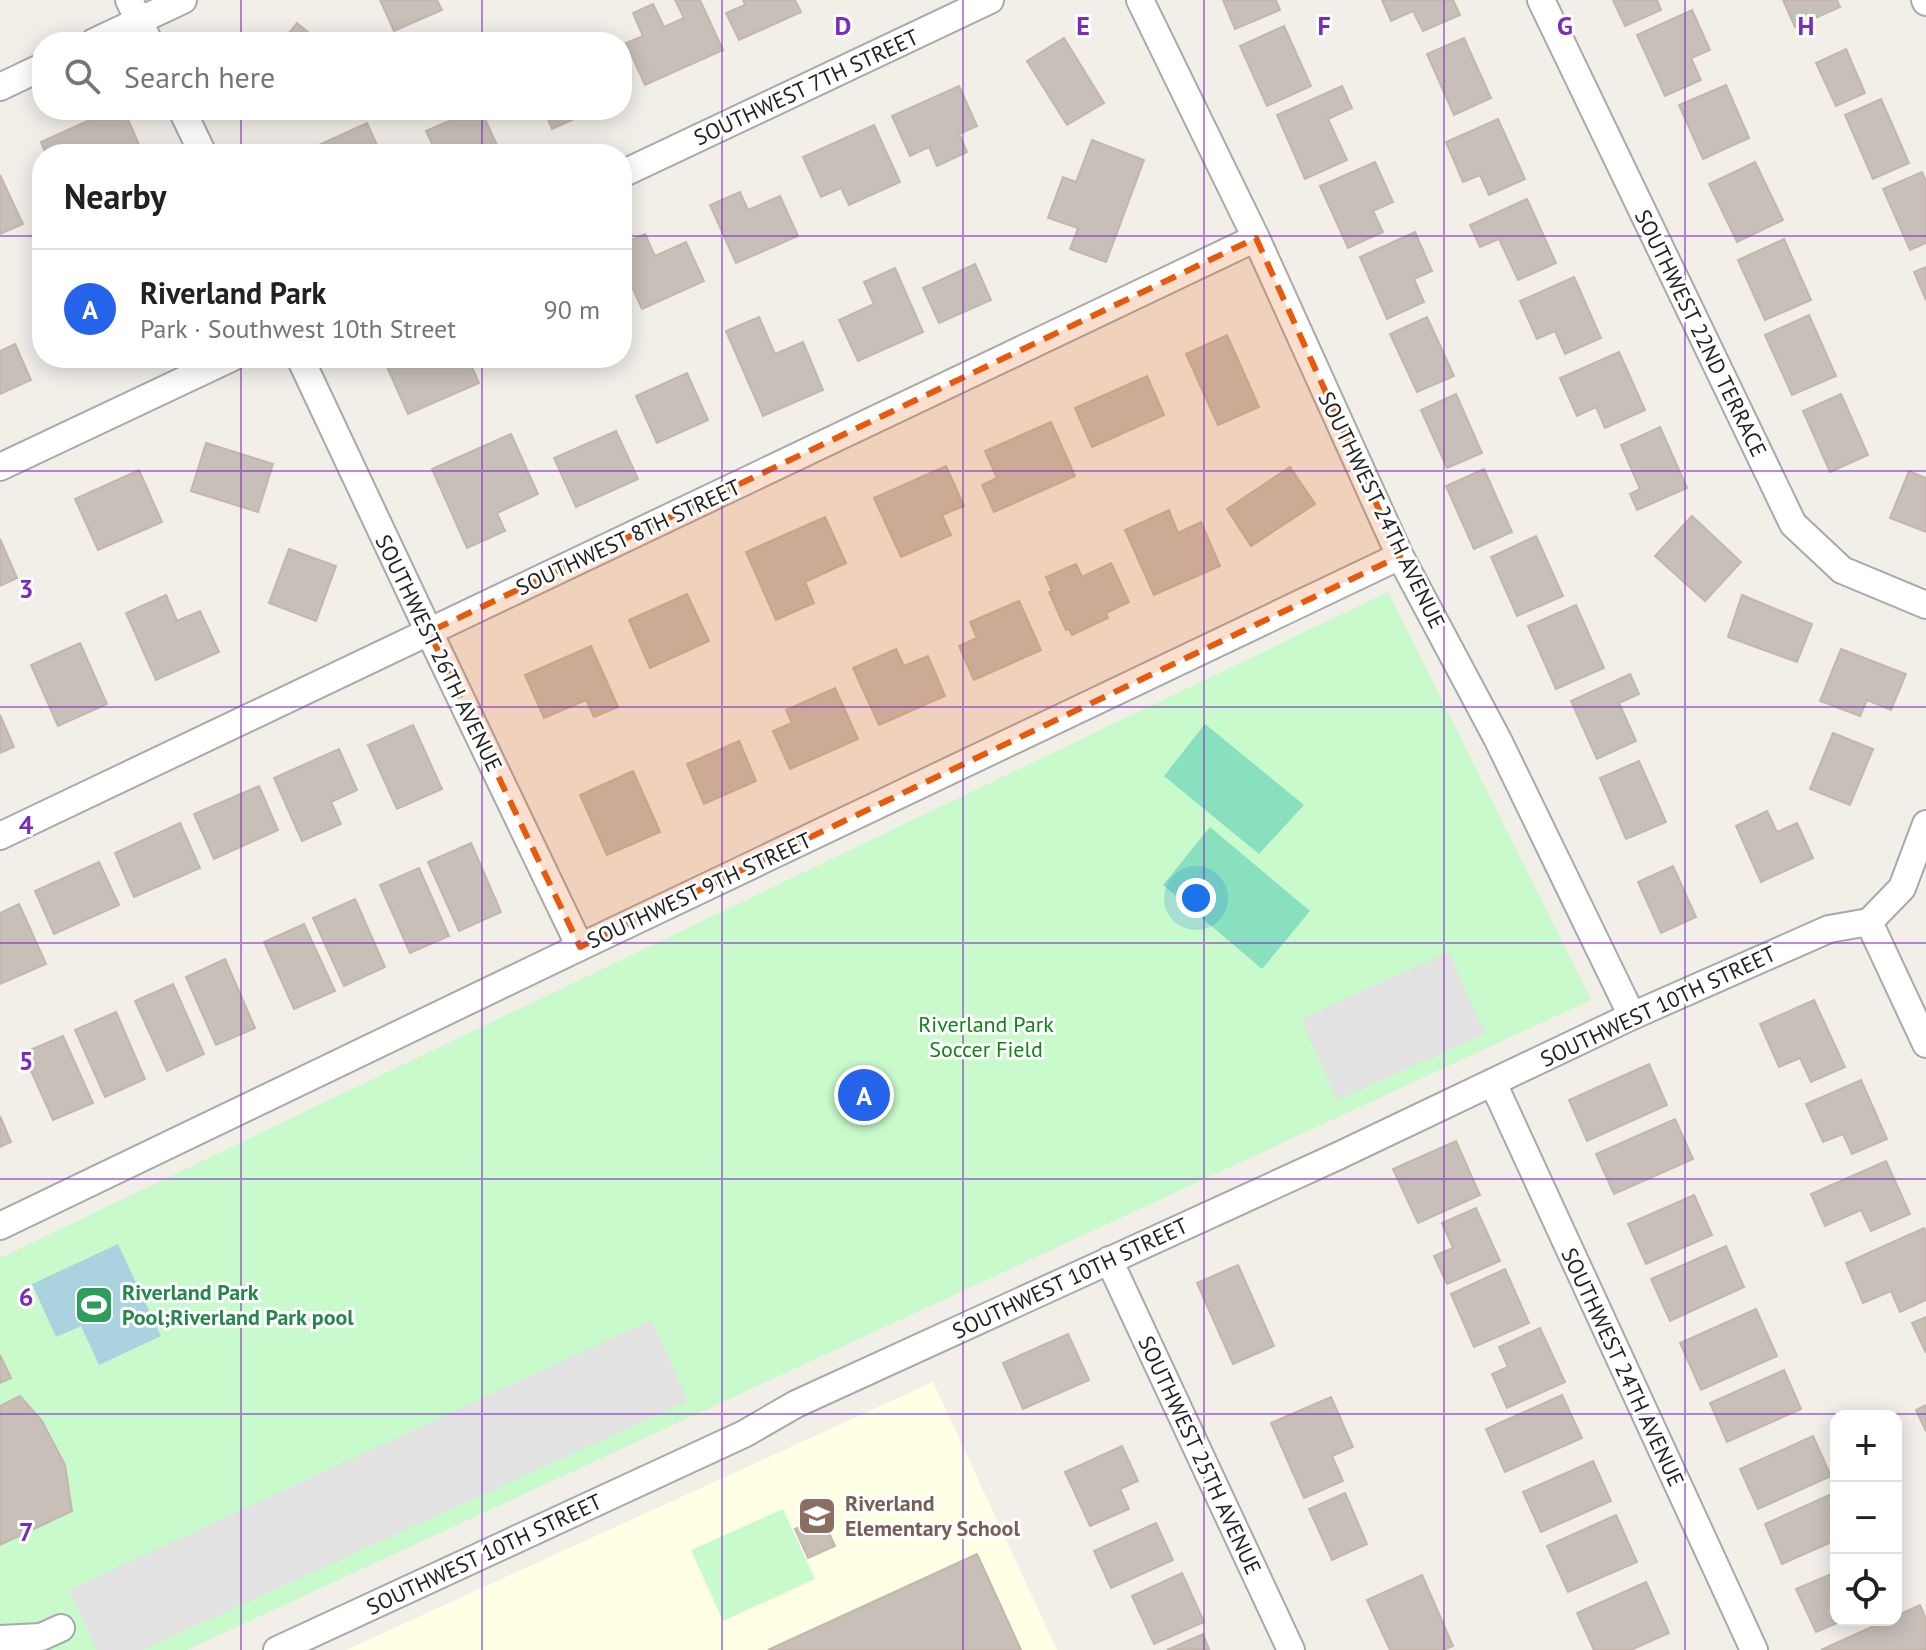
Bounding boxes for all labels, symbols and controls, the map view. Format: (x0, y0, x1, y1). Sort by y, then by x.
text: D (835, 9, 851, 42)
text: E (1076, 9, 1090, 42)
text: F (1317, 9, 1331, 42)
text: G (1557, 9, 1573, 42)
text: H (1798, 9, 1814, 42)
street label: SOUTHWEST 7TH STREET (689, 23, 923, 151)
search box (32, 32, 632, 120)
icon: search (60, 54, 104, 98)
text: Search here (124, 57, 275, 96)
text: Nearby (64, 174, 166, 218)
street label: SOUTHWEST 22ND TERRACE (1629, 205, 1773, 461)
text: Riverland Park (140, 273, 326, 312)
text: A (82, 293, 98, 326)
text: 90 m (544, 293, 600, 326)
text: Park · Southwest 10th Street (140, 312, 456, 345)
street label: SOUTHWEST 24TH AVENUE (1312, 387, 1452, 633)
street label: SOUTHWEST 8TH STREET (511, 473, 745, 601)
street label: SOUTHWEST 26TH AVENUE (369, 530, 509, 776)
text: 3 (19, 572, 33, 605)
text: 4 (19, 808, 34, 841)
street label: SOUTHWEST 9TH STREET (582, 826, 816, 954)
your location (1176, 878, 1216, 918)
street label: SOUTHWEST 10TH STREET (1536, 939, 1780, 1073)
park label: Riverland Park Soccer Field (918, 1010, 1054, 1063)
text: 5 (19, 1044, 33, 1077)
pin: A (838, 1065, 890, 1125)
street label: SOUTHWEST 10TH STREET (948, 1211, 1192, 1345)
street label: SOUTHWEST 24TH AVENUE (1555, 1243, 1691, 1491)
place label: Riverland Park Pool;Riverland Park pool (122, 1278, 354, 1331)
text: 6 (19, 1280, 33, 1313)
sports icon: Riverland Park Pool;Riverland Park pool (73, 1284, 115, 1326)
street label: SOUTHWEST 25TH AVENUE (1132, 1331, 1268, 1579)
map controls (1830, 1410, 1902, 1626)
button: + (1830, 1410, 1902, 1482)
button: − (1830, 1482, 1902, 1554)
street label: SOUTHWEST 10TH STREET (362, 1487, 606, 1621)
place label: Riverland Elementary School (845, 1489, 1020, 1542)
school or university icon: Riverland Elementary School (796, 1495, 838, 1537)
text: 7 (19, 1515, 33, 1548)
button: locate (1830, 1554, 1902, 1626)

